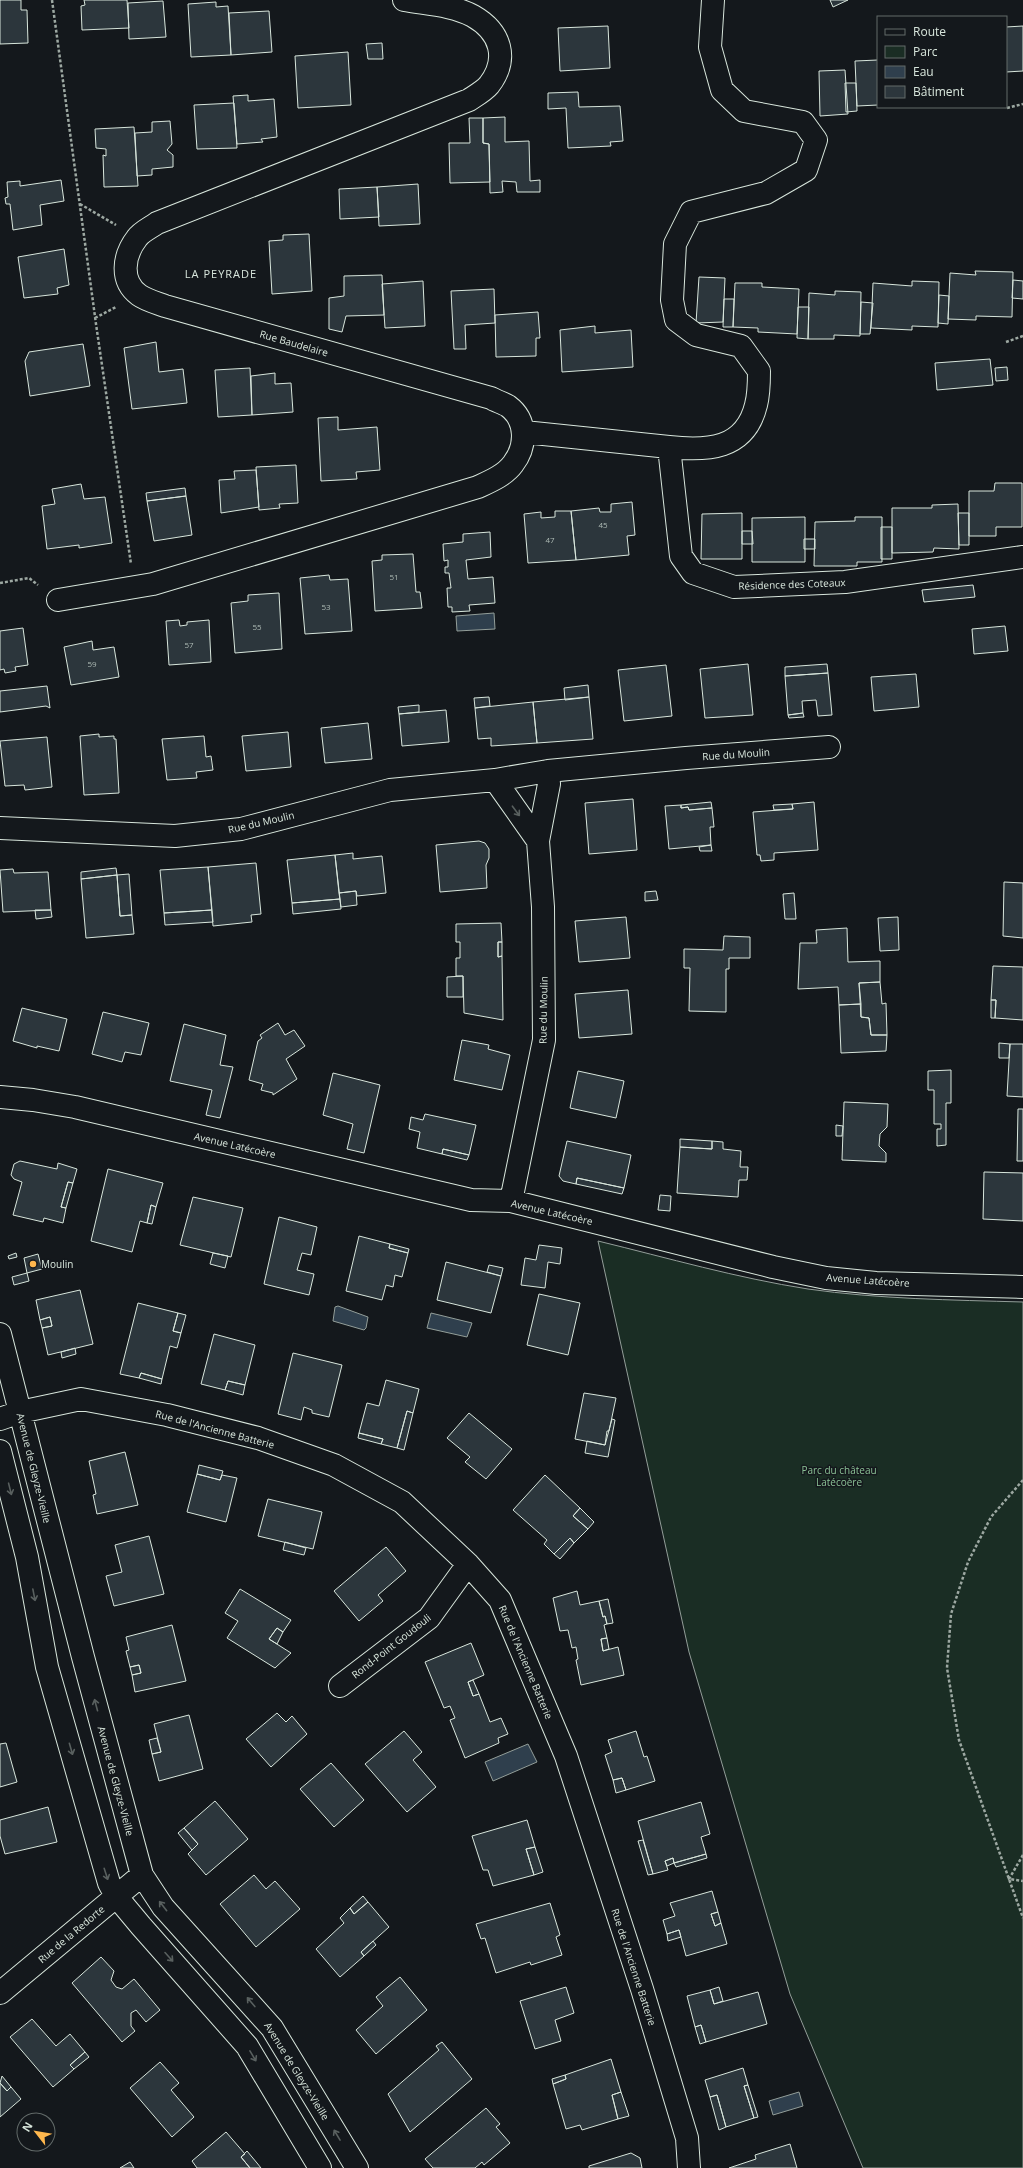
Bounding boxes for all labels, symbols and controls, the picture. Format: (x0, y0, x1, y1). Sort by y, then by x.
legend (877, 16, 1007, 108)
text: Route (913, 23, 946, 40)
text: Parc (913, 43, 938, 60)
text: Eau (913, 63, 934, 80)
text: Bâtiment (913, 83, 964, 100)
district label: LA PEYRADE (185, 266, 257, 281)
street label: Rue Baudelaire (258, 327, 330, 360)
house number: 45 (598, 519, 608, 530)
house number: 47 (545, 534, 555, 545)
house number: 51 (389, 571, 399, 582)
street label: Résidence des Coteaux (738, 575, 847, 593)
house number: 53 (321, 601, 331, 612)
house number: 55 (252, 621, 262, 632)
house number: 57 (184, 639, 194, 650)
house number: 59 (87, 658, 97, 669)
street label: Rue du Moulin (702, 745, 770, 763)
one-way arrow (512, 805, 520, 816)
street label: Rue du Moulin (226, 808, 296, 836)
street label: Rue du Moulin (535, 976, 551, 1044)
street label: Avenue Latécoère (193, 1129, 278, 1161)
street label: Avenue Latécoère (510, 1196, 595, 1228)
place label: Moulin (41, 1257, 73, 1271)
marker: Moulin (28, 1259, 38, 1269)
street label: Avenue Latécoère (826, 1270, 911, 1290)
street label: Rue de l'Ancienne Batterie (154, 1406, 276, 1452)
street label: Avenue de Gleyze-Vieille (14, 1411, 55, 1525)
park label: Parc du château Latécoère (801, 1463, 877, 1489)
one-way arrow (6, 1482, 14, 1495)
one-way arrow (30, 1588, 38, 1601)
street label: Rue de l'Ancienne Batterie (496, 1603, 557, 1721)
street label: Rond-Point Goudouli (348, 1611, 434, 1681)
one-way arrow (91, 1699, 99, 1712)
street label: Avenue de Gleyze-Vieille (95, 1725, 137, 1838)
one-way arrow (67, 1742, 75, 1755)
one-way arrow (103, 1867, 111, 1879)
one-way arrow (159, 1901, 168, 1912)
street label: Rue de la Redorte (35, 1902, 107, 1966)
street label: Rue de l'Ancienne Batterie (608, 1907, 660, 2028)
one-way arrow (164, 1952, 174, 1962)
one-way arrow (246, 1997, 255, 2008)
street label: Avenue de Gleyze-Vieille (261, 2019, 333, 2123)
one-way arrow (249, 2050, 257, 2062)
north arrow (16, 2112, 56, 2152)
text: N (18, 2119, 36, 2134)
one-way arrow (332, 2129, 340, 2141)

